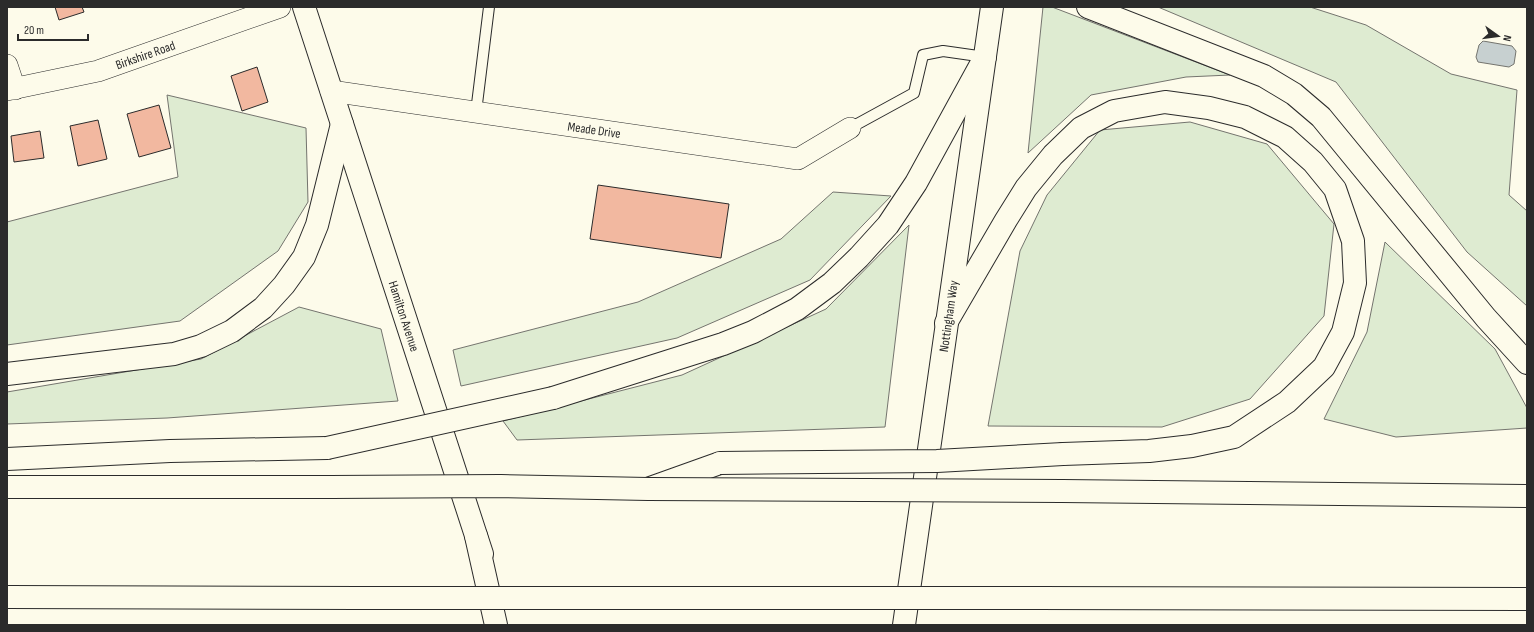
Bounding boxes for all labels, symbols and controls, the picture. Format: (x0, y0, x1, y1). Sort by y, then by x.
scale bar (18, 16, 88, 42)
north arrow (1478, 16, 1518, 56)
text: 20 m (24, 23, 44, 38)
text: N (1500, 34, 1514, 43)
street label: Birkshire Road (114, 38, 177, 73)
street label: Meade Drive (566, 119, 622, 142)
street label: Hamilton Avenue (385, 279, 423, 354)
street label: Nottingham Way (936, 279, 962, 353)

